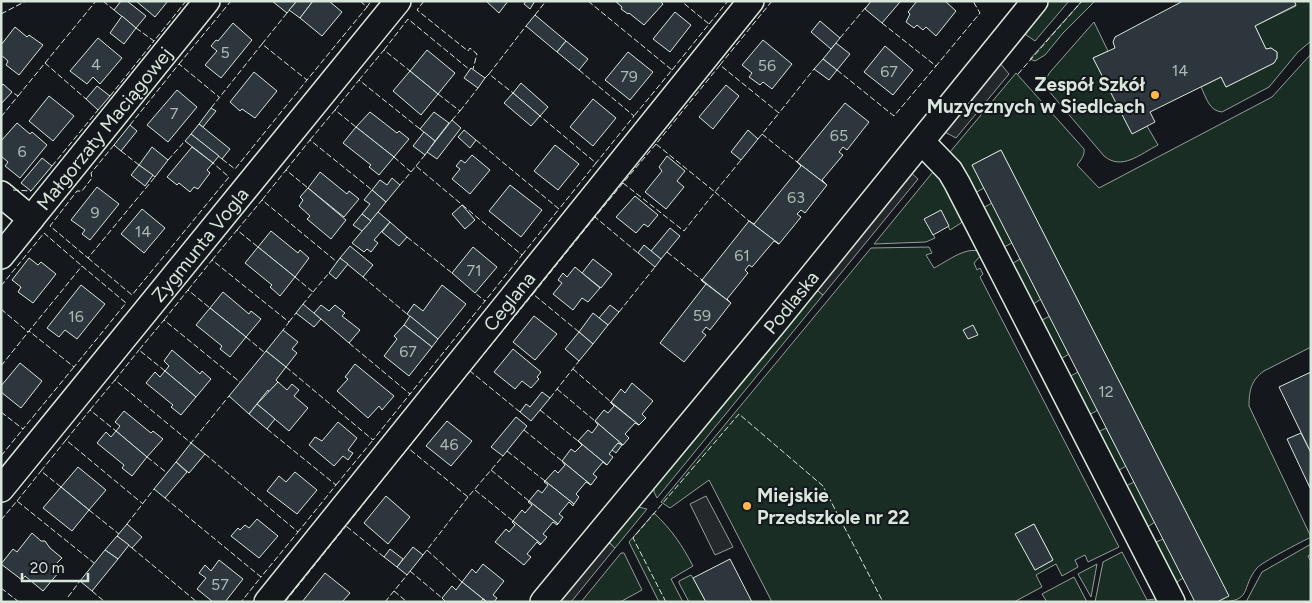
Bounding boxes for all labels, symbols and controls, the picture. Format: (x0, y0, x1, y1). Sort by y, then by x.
street label: Małgorzaty Maciągowej (31, 42, 177, 215)
house number: 5 (220, 43, 230, 62)
house number: 4 (91, 55, 101, 74)
house number: 56 (758, 56, 776, 75)
house number: 14 (1172, 61, 1188, 80)
house number: 67 (880, 62, 898, 81)
house number: 79 (620, 67, 638, 86)
place label: Zespół Szkół Muzycznych w Siedlcach (927, 73, 1146, 118)
marker: Zespół Szkół Muzycznych w Siedlcach (1149, 89, 1161, 101)
house number: 7 (170, 104, 179, 123)
house number: 65 (830, 126, 848, 145)
house number: 6 (17, 142, 27, 161)
street label: Zygmunta Vogla (147, 183, 253, 306)
house number: 63 (787, 188, 805, 207)
house number: 9 (90, 203, 100, 222)
house number: 14 (135, 222, 151, 241)
house number: 61 (734, 246, 750, 265)
house number: 71 (466, 261, 482, 280)
street label: Podlaska (759, 266, 823, 338)
street label: Ceglana (478, 267, 540, 336)
house number: 59 (693, 306, 711, 325)
house number: 16 (68, 307, 84, 326)
house number: 67 (399, 342, 417, 361)
house number: 12 (1098, 382, 1114, 401)
house number: 46 (440, 435, 459, 454)
place label: Miejskie Przedszkole nr 22 (757, 484, 909, 529)
marker: Miejskie Przedszkole nr 22 (741, 500, 753, 512)
scale bar (22, 550, 89, 582)
text: 20 m (30, 559, 64, 577)
house number: 57 (211, 575, 229, 594)

